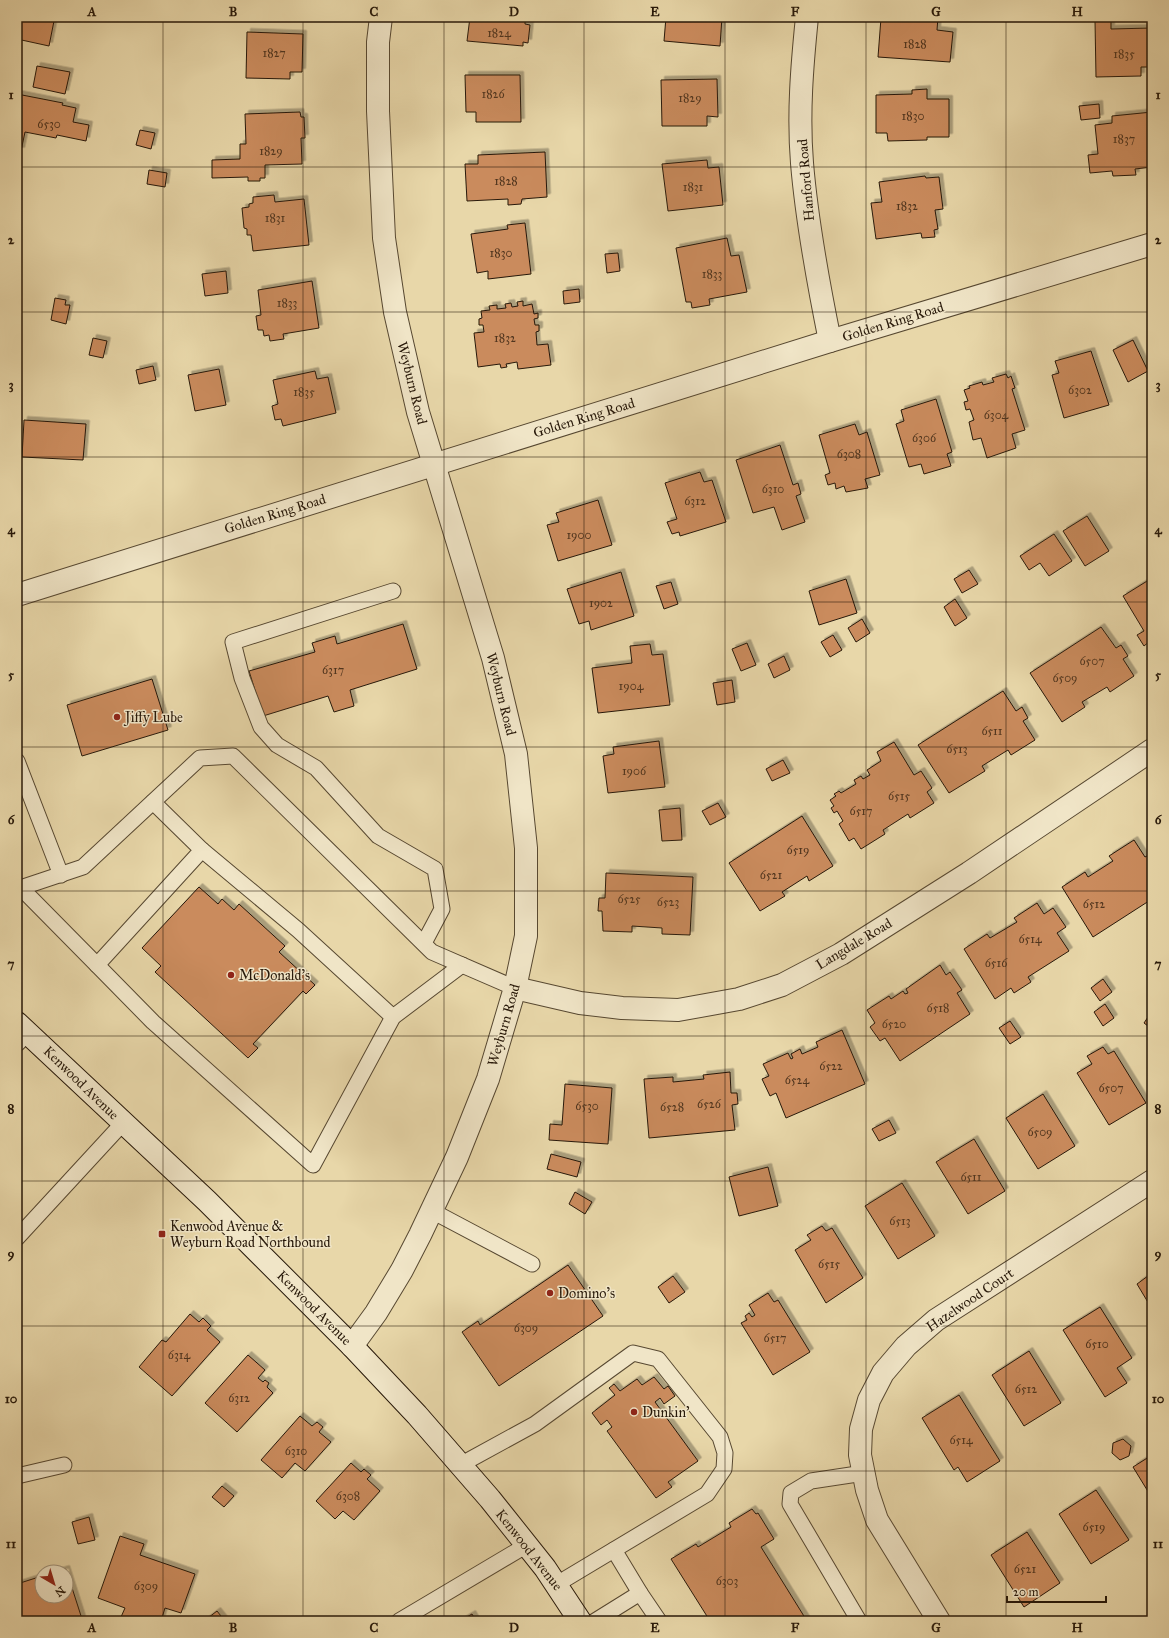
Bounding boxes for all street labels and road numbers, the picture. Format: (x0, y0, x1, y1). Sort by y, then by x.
street label: Hanford Road (794, 138, 818, 222)
street label: Golden Ring Road (840, 298, 946, 346)
street label: Weyburn Road (393, 340, 431, 426)
street label: Golden Ring Road (531, 394, 637, 442)
street label: Golden Ring Road (222, 490, 328, 538)
street label: Weyburn Road (482, 651, 520, 737)
street label: Langdale Road (813, 915, 895, 973)
street label: Weyburn Road (484, 982, 524, 1068)
street label: Kenwood Avenue (40, 1043, 122, 1123)
street label: Hazelwood Court (923, 1264, 1017, 1336)
street label: Kenwood Avenue (273, 1267, 355, 1349)
street label: Kenwood Avenue (492, 1506, 566, 1594)

